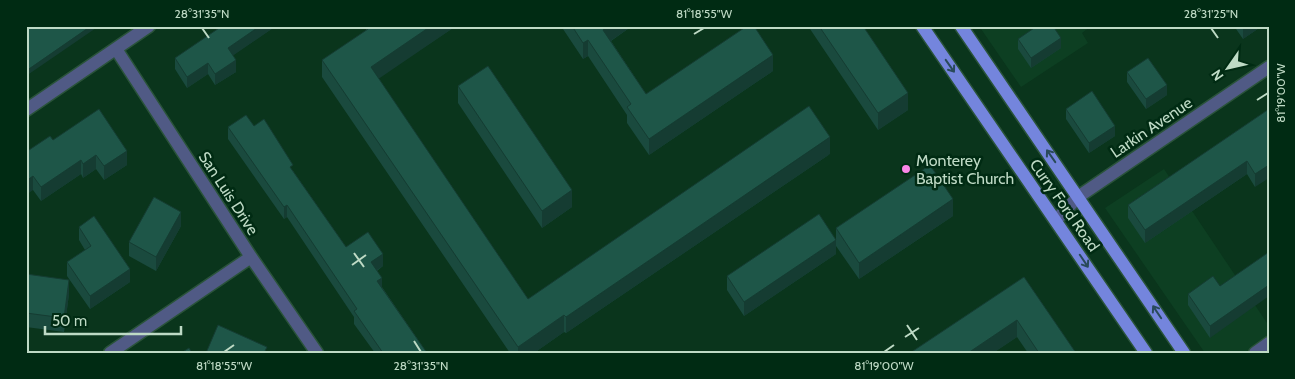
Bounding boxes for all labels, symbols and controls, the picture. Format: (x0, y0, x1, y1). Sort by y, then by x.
text: 28°31'35"N (175, 6, 229, 21)
text: 81°18'55"W (676, 6, 733, 21)
text: 28°31'25"N (1184, 6, 1238, 21)
north arrow (1202, 42, 1252, 92)
one-way arrow (945, 59, 955, 73)
text: 81°19'00"W (1273, 63, 1288, 123)
text: N (1207, 66, 1227, 84)
street label: Larkin Avenue (1107, 93, 1196, 162)
street label: San Luis Drive (195, 148, 263, 238)
one-way arrow (1046, 150, 1056, 164)
place label: Monterey Baptist Church (916, 151, 1014, 188)
street label: Curry Ford Road (1026, 155, 1103, 255)
marker: Monterey Baptist Church (900, 163, 912, 175)
one-way arrow (1079, 253, 1089, 267)
scale bar (45, 304, 181, 336)
one-way arrow (1152, 306, 1162, 320)
text: 50 m (52, 312, 87, 330)
text: 81°18'55"W (196, 358, 253, 373)
text: 28°31'35"N (394, 358, 448, 373)
text: 81°19'00"W (854, 358, 914, 373)

